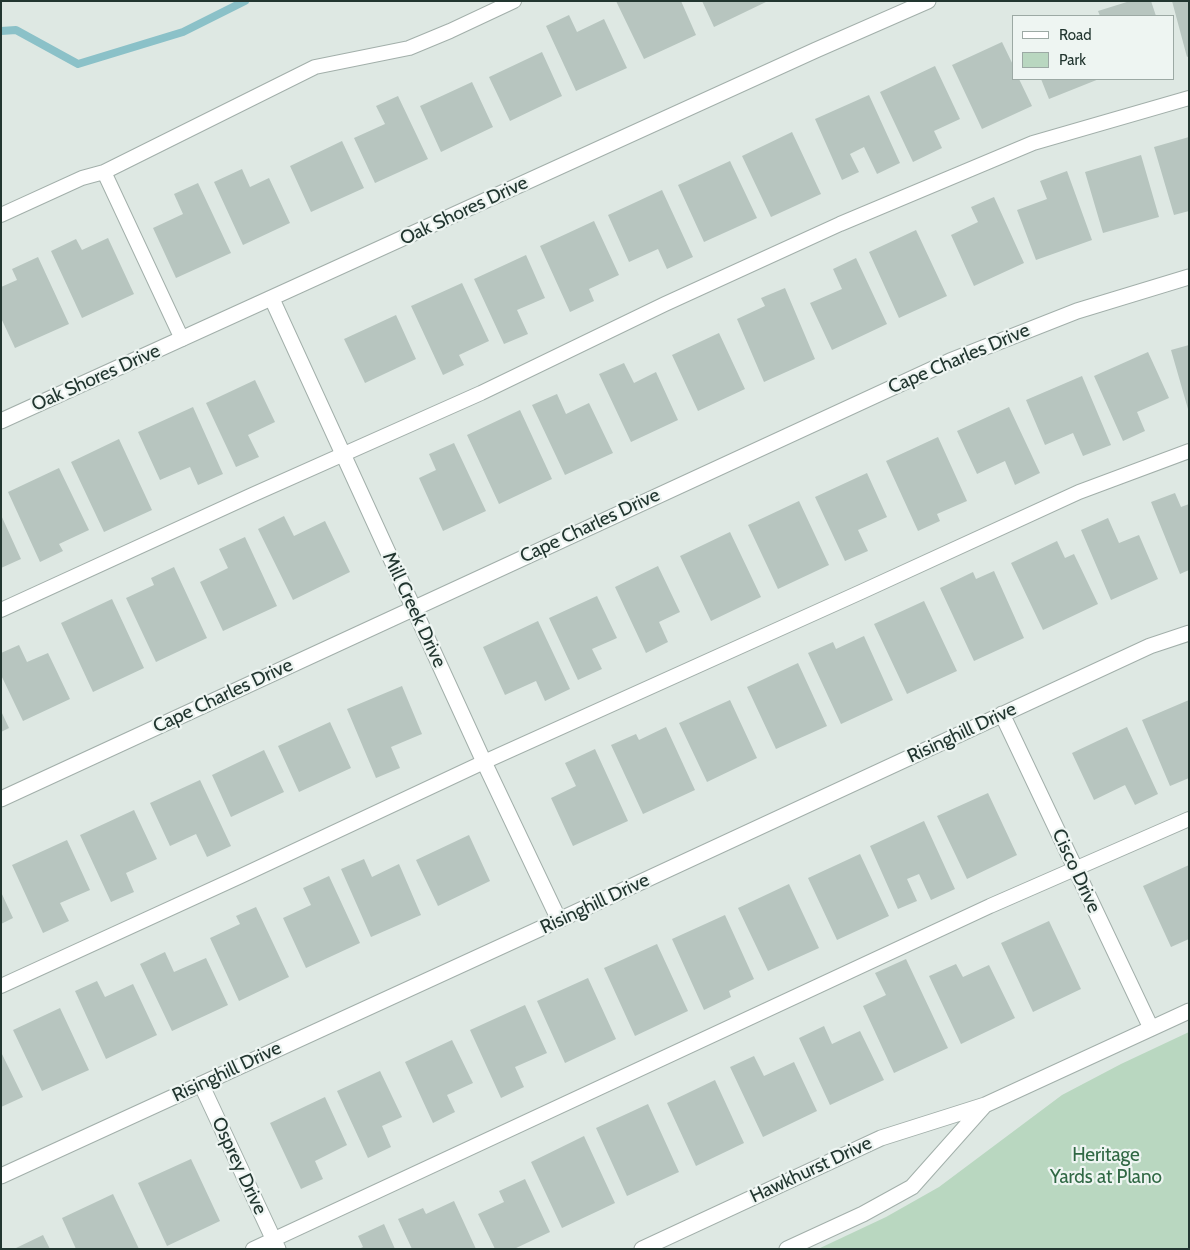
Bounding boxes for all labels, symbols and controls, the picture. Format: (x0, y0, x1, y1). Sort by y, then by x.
legend (1012, 15, 1175, 80)
text: Road (1059, 26, 1092, 44)
text: Park (1059, 51, 1086, 69)
street label: Oak Shores Drive (396, 171, 532, 251)
street label: Cape Charles Drive (885, 319, 1033, 399)
street label: Oak Shores Drive (28, 339, 164, 417)
street label: Cape Charles Drive (517, 484, 663, 568)
street label: Mill Creek Drive (377, 549, 451, 671)
street label: Cape Charles Drive (150, 654, 296, 738)
street label: Risinghill Drive (904, 698, 1020, 768)
street label: Cisco Drive (1047, 825, 1105, 917)
street label: Risinghill Drive (537, 869, 653, 939)
street label: Risinghill Drive (169, 1037, 285, 1107)
street label: Osprey Drive (207, 1114, 271, 1218)
street label: Hawkhurst Drive (746, 1132, 876, 1208)
park label: Heritage Yards at Plano (1050, 1144, 1162, 1188)

